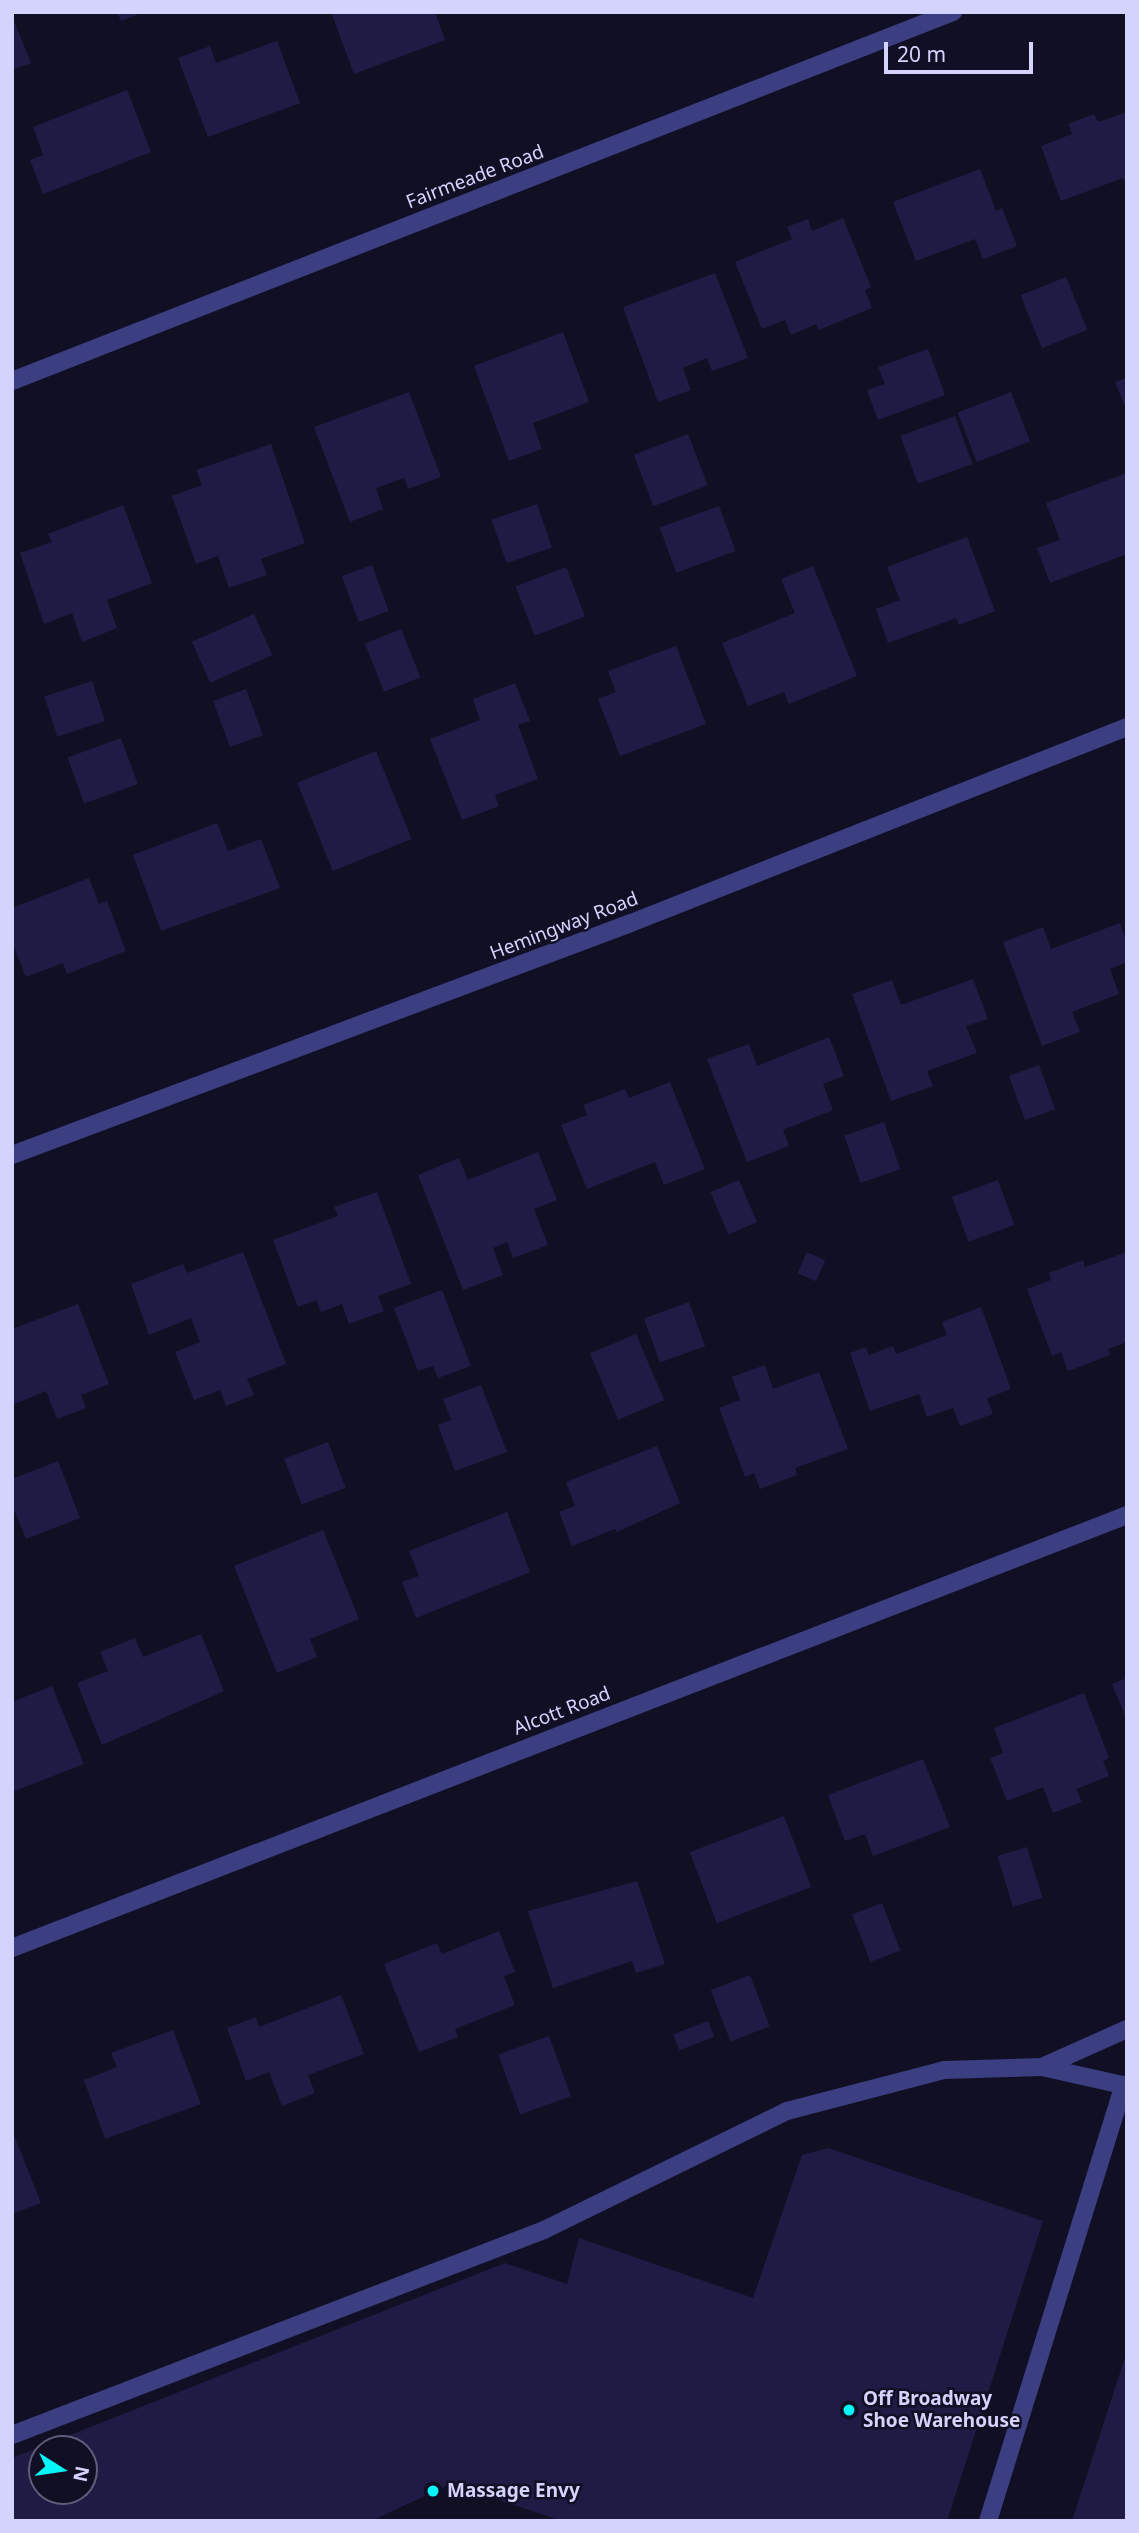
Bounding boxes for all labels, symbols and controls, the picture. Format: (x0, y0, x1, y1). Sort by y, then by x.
scale bar (887, 28, 1036, 72)
text: 20 m (897, 40, 946, 68)
street label: Fairmeade Road (403, 140, 547, 214)
street label: Hemingway Road (487, 887, 641, 965)
street label: Alcott Road (510, 1682, 614, 1740)
place label: Off Broadway Shoe Warehouse (863, 2388, 1020, 2432)
marker: Off Broadway Shoe Warehouse (841, 2402, 857, 2418)
north arrow (28, 2435, 98, 2505)
text: N (67, 2464, 96, 2484)
place label: Massage Envy (447, 2480, 580, 2502)
marker: Massage Envy (425, 2483, 441, 2499)

